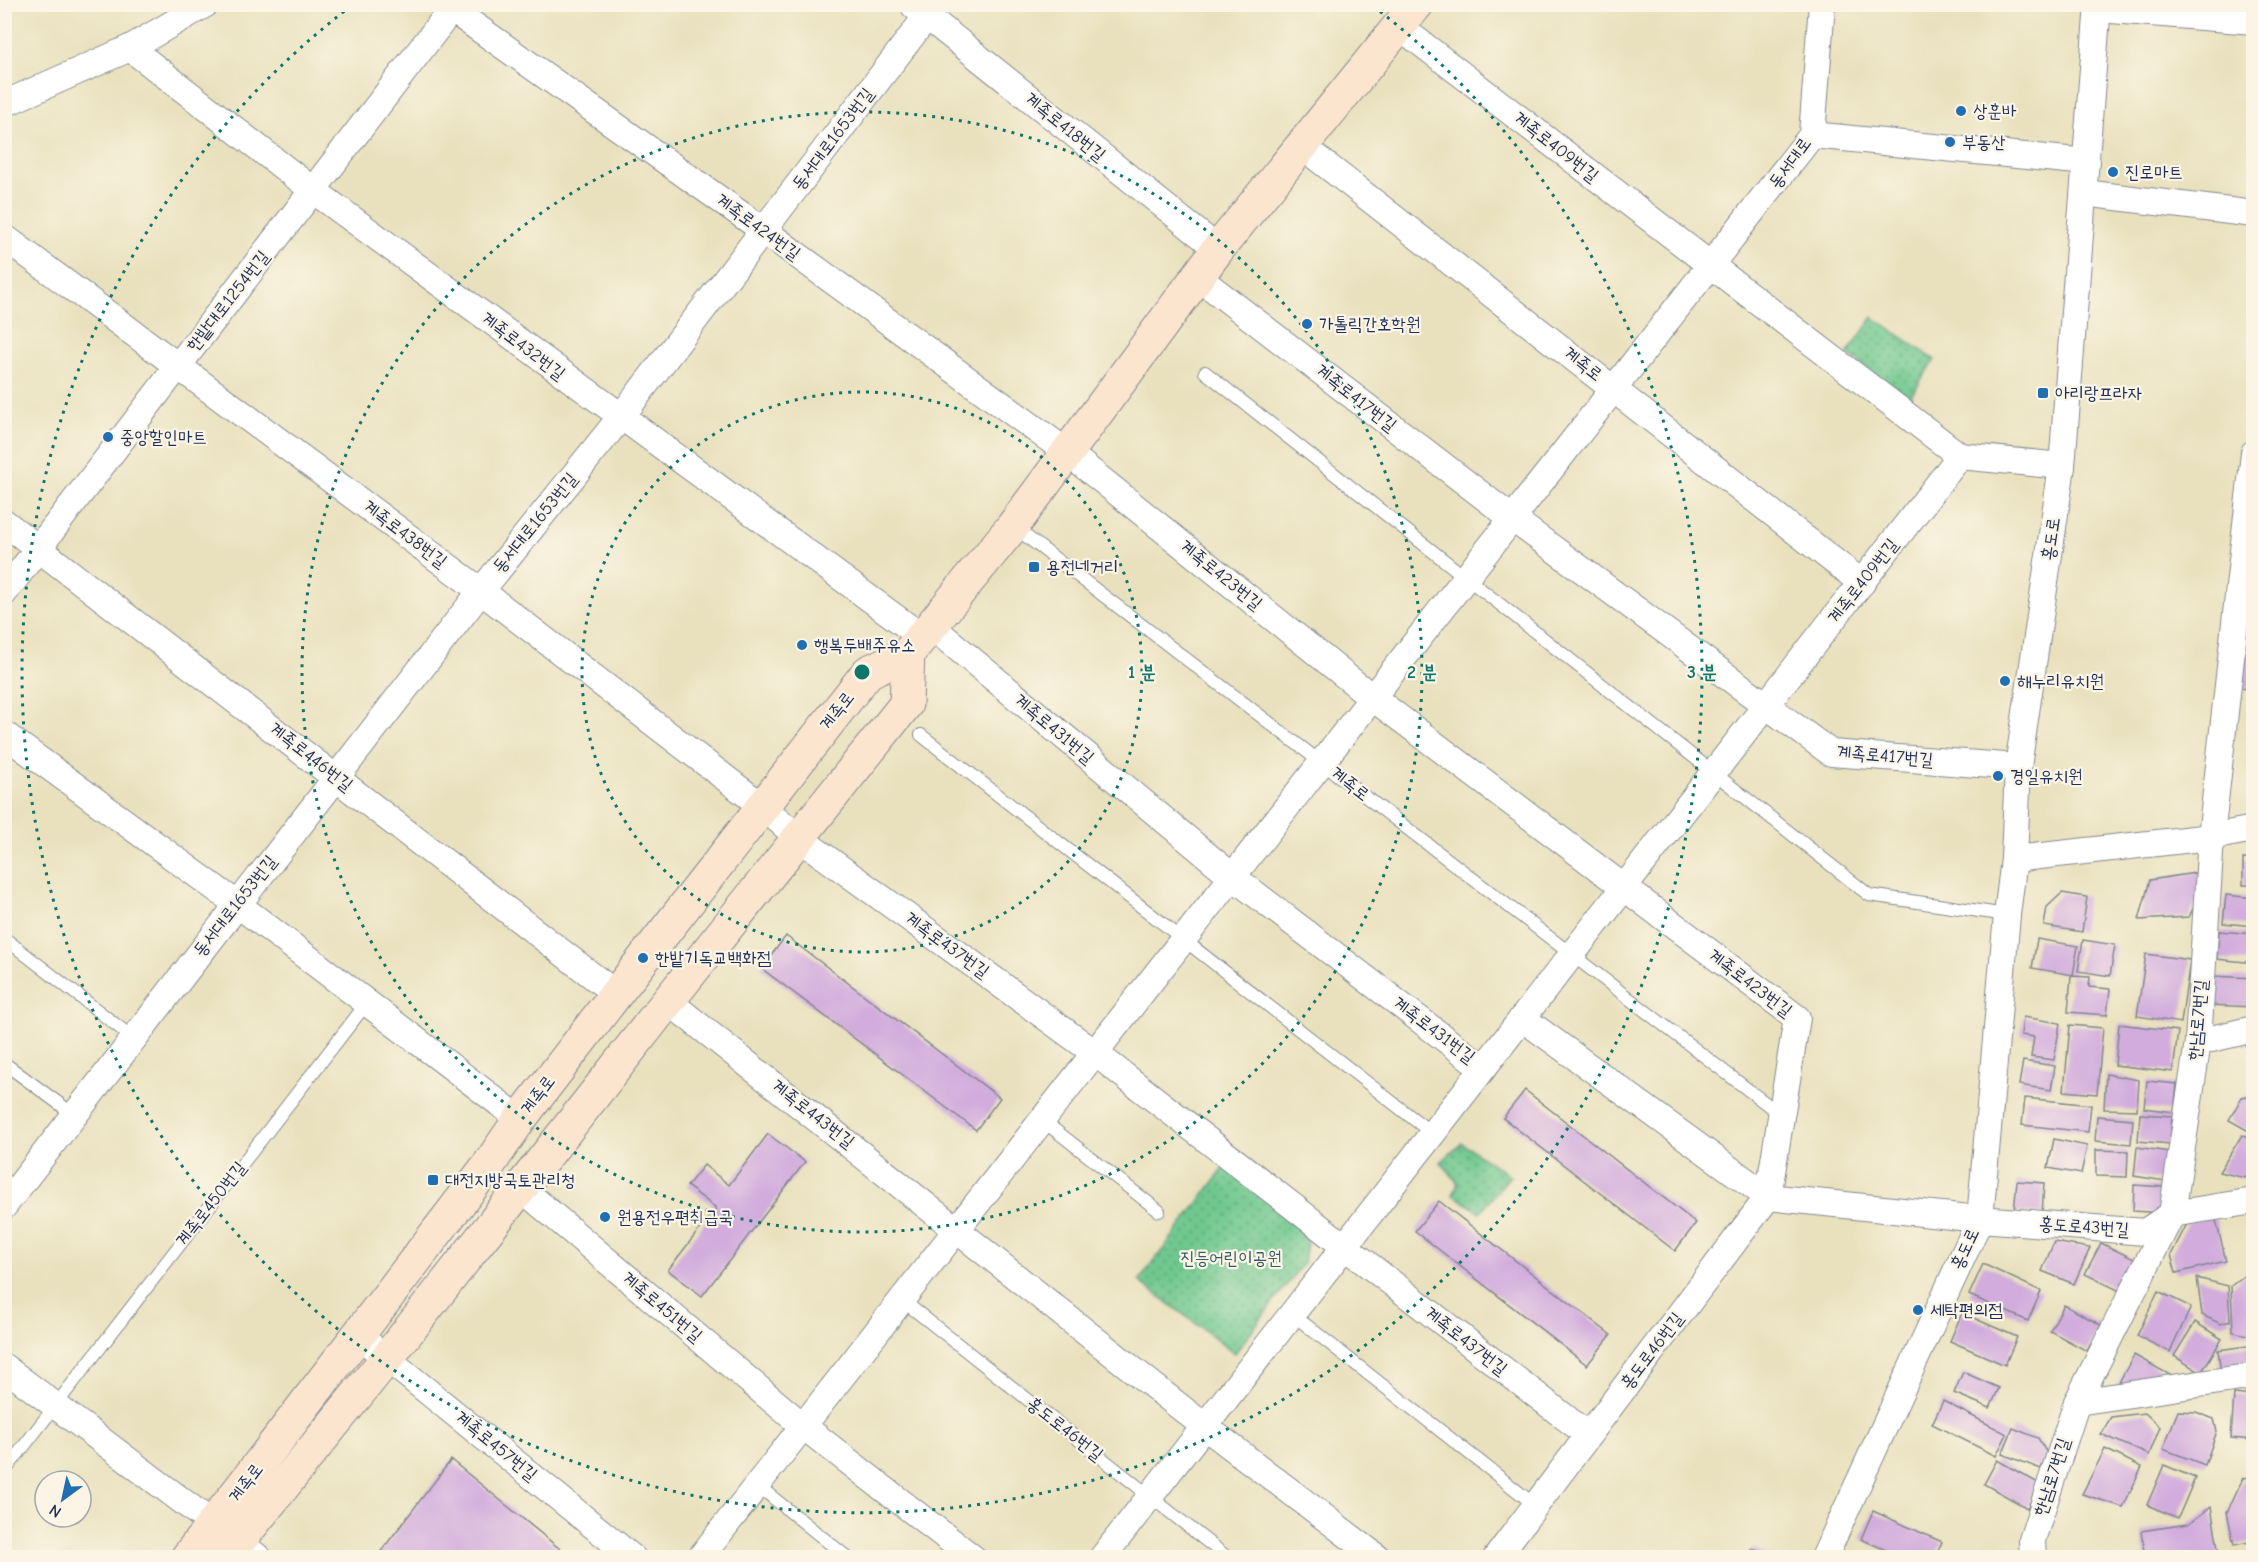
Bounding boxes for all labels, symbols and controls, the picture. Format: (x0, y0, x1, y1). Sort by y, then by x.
street label: 동서대로1653번길 (788, 83, 879, 194)
street label: 계족로418번길 (1020, 88, 1110, 166)
place label: 상훈바 (1973, 101, 2017, 122)
marker: 상훈바 (1954, 104, 1968, 118)
street label: 계족로409번길 (1509, 107, 1603, 187)
place label: 부동산 (1962, 132, 2006, 153)
street label: 동서대로 (1764, 133, 1816, 193)
marker: 부동산 (1943, 135, 1957, 149)
place label: 진로마트 (2125, 162, 2183, 183)
marker: 진로마트 (2106, 165, 2120, 179)
street label: 계족로424번길 (712, 189, 805, 265)
street label: 한밭대로1254번길 (182, 246, 274, 356)
street label: 계족로432번길 (477, 308, 570, 385)
place label: 가톨릭간호학원 (1319, 314, 1420, 335)
marker: 가톨릭간호학원 (1300, 317, 1314, 331)
street label: 계족로 (1559, 342, 1607, 386)
street label: 계족로417번길 (1311, 360, 1401, 436)
place label: 아리랑프라자 (2055, 383, 2142, 404)
marker: 아리랑프라자 (2036, 386, 2050, 400)
place label: 중앙할인마트 (120, 427, 207, 448)
marker: 중앙할인마트 (101, 430, 115, 444)
street label: 동서대로1653번길 (488, 468, 582, 577)
street label: 계족로438번길 (359, 496, 451, 573)
street label: 홍도로 (2038, 516, 2064, 562)
street label: 계족로409번길 (1823, 534, 1903, 628)
street label: 계족로423번길 (1176, 535, 1267, 615)
place label: 용전네거리 (1046, 557, 1118, 578)
marker: 용전네거리 (1027, 560, 1041, 574)
place label: 행복두배주유소 (814, 635, 915, 656)
marker: 행복두배주유소 (795, 638, 809, 652)
centre of rings (852, 662, 872, 682)
text: 1 분 (1128, 662, 1156, 683)
text: 2 분 (1407, 662, 1437, 683)
text: 3 분 (1687, 662, 1717, 683)
place label: 해누리유치원 (2017, 671, 2104, 692)
marker: 해누리유치원 (1998, 674, 2012, 688)
street label: 계족로 (815, 687, 859, 735)
street label: 계족로431번길 (1010, 690, 1098, 769)
street label: 계족로446번길 (265, 718, 357, 796)
street label: 계족로417번길 (1836, 741, 1935, 771)
street label: 계족로 (1326, 762, 1374, 806)
place label: 경일유치원 (2010, 766, 2082, 787)
marker: 경일유치원 (1991, 769, 2005, 783)
street label: 동서대로1653번길 (189, 851, 281, 961)
street label: 계족로437번길 (901, 907, 994, 983)
street label: 계족로423번길 (1704, 945, 1797, 1022)
place label: 한밭기독교백화점 (655, 948, 771, 969)
marker: 한밭기독교백화점 (636, 951, 650, 965)
street label: 한남로7번길 (2184, 978, 2212, 1061)
street label: 계족로431번길 (1389, 992, 1480, 1068)
street label: 계족로 (517, 1071, 559, 1119)
street label: 계족로443번길 (768, 1075, 859, 1153)
street label: 계족로450번길 (171, 1157, 251, 1251)
place label: 대전지방국토관리청 (445, 1170, 575, 1191)
marker: 대전지방국토관리청 (426, 1173, 440, 1187)
place label: 원용전우편취급국 (617, 1207, 733, 1228)
marker: 원용전우편취급국 (598, 1210, 612, 1224)
street label: 홍도로43번길 (2038, 1213, 2130, 1241)
street label: 홍도로 (1946, 1225, 1984, 1273)
park label: 진등어린이공원 (1180, 1248, 1282, 1269)
street label: 계족로451번길 (618, 1267, 707, 1347)
place label: 세탁편의점 (1930, 1300, 2003, 1321)
street label: 계족로437번길 (1421, 1302, 1512, 1380)
marker: 세탁편의점 (1911, 1303, 1925, 1317)
street label: 홍도로46번길 (1616, 1308, 1688, 1394)
street label: 홍도로46번길 (1023, 1393, 1108, 1466)
street label: 계족로457번길 (451, 1407, 542, 1486)
street label: 한남로7번길 (2030, 1435, 2075, 1519)
street label: 계족로 (225, 1459, 267, 1507)
north arrow (33, 1469, 93, 1529)
text: N (46, 1500, 65, 1521)

